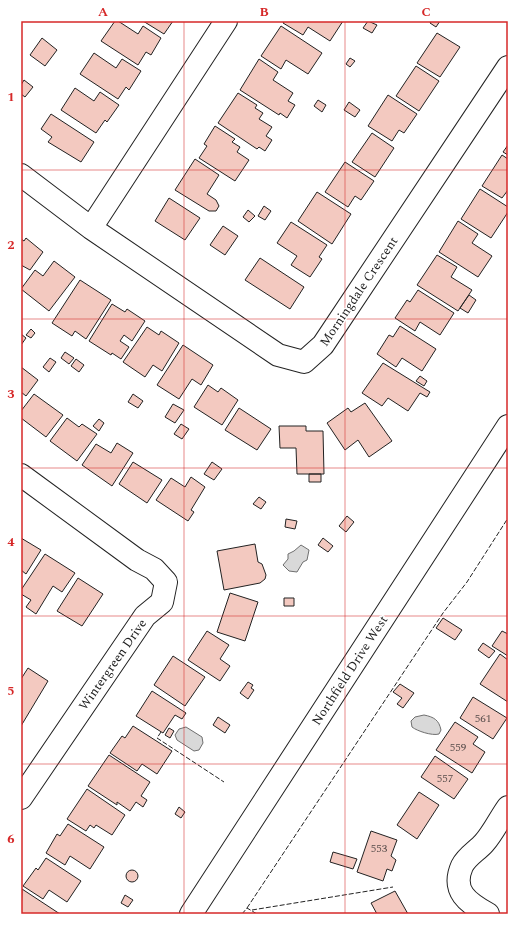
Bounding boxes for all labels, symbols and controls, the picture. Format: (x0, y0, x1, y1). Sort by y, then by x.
text: A (98, 2, 108, 22)
text: B (259, 2, 269, 22)
text: C (421, 2, 431, 22)
text: 1 (7, 87, 15, 107)
street label: Morningdale Crescent (315, 232, 403, 351)
text: 2 (7, 235, 15, 255)
text: 3 (7, 384, 15, 404)
text: 4 (7, 532, 15, 552)
street label: Northfield Drive West (307, 611, 393, 730)
street label: Wintergreen Drive (74, 615, 152, 714)
text: 5 (7, 681, 15, 701)
house number: 561 (475, 710, 491, 727)
house number: 559 (450, 739, 467, 756)
house number: 557 (437, 770, 454, 787)
text: 6 (7, 829, 15, 849)
house number: 553 (371, 840, 388, 857)

